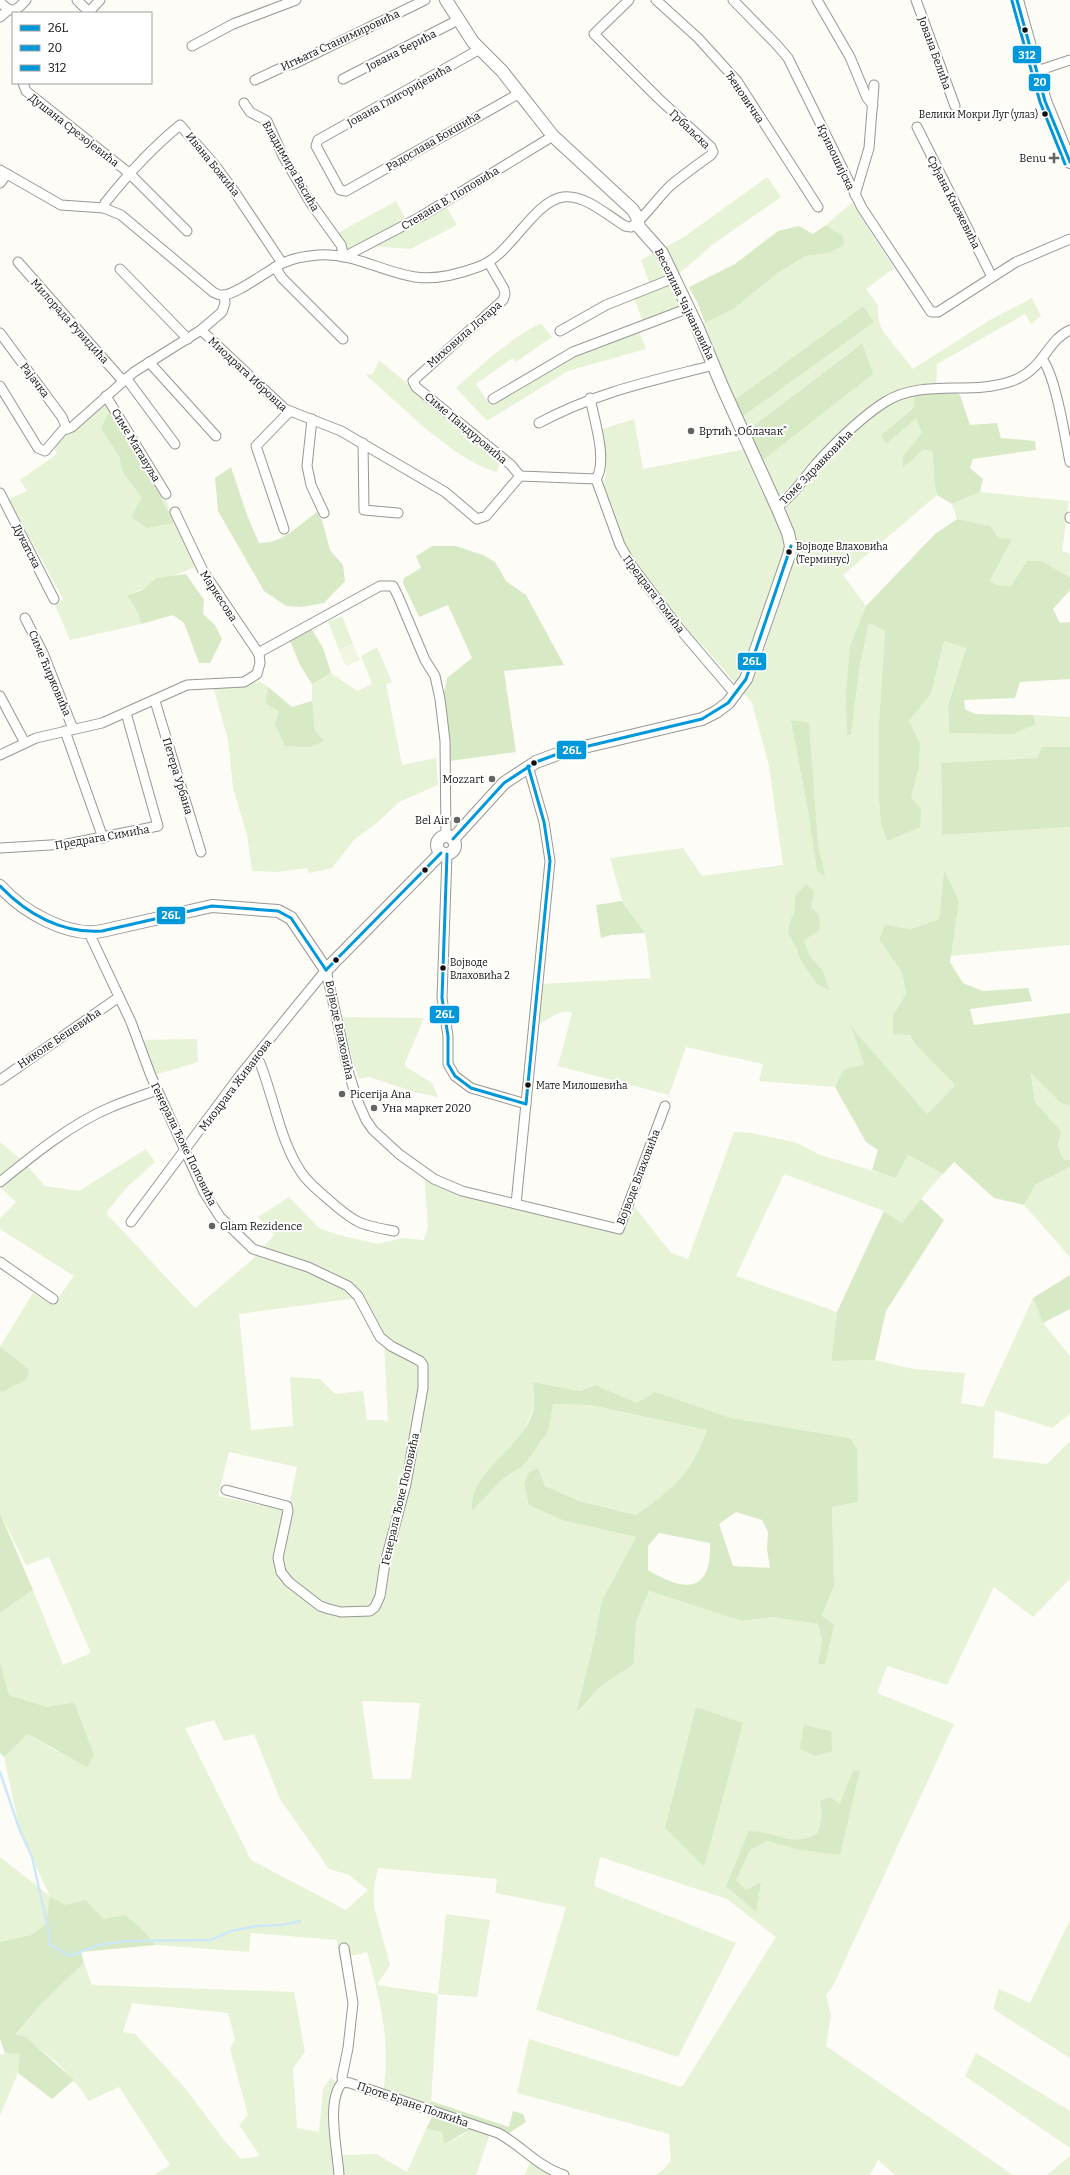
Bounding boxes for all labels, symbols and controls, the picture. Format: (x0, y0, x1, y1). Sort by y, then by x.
street label: Игњата Станимировића (279, 7, 402, 74)
legend (12, 12, 152, 84)
street label: Јована Белића (915, 14, 954, 91)
text: 26L (48, 21, 69, 35)
unlabelled marker (1020, 25, 1030, 35)
street label: Јована Берића (363, 27, 438, 74)
text: 20 (48, 41, 62, 55)
line badge: 312 (1012, 45, 1042, 64)
text: 312 (1018, 49, 1036, 62)
text: 312 (48, 61, 66, 75)
street label: Јована Глигоријевића (344, 61, 454, 130)
street label: Ђеновичка (722, 69, 767, 126)
line badge: 20 (1028, 73, 1051, 92)
text: 20 (1033, 76, 1047, 89)
street label: Душана Срезојевића (26, 91, 121, 170)
street label: Грбаљска (667, 107, 713, 152)
place label: Велики Мокри Луг (улаз) (919, 108, 1038, 121)
street label: Радослава Бокшића (384, 109, 483, 174)
marker: Велики Мокри Луг (улаз) (1040, 109, 1050, 119)
street label: Владимира Васића (259, 119, 322, 214)
street label: Кривошијска (814, 122, 857, 192)
street label: Ивана Божића (183, 130, 242, 199)
place label: Benu (1019, 152, 1046, 165)
street label: Срђана Кнежевића (924, 153, 983, 251)
marker: Benu (1049, 153, 1059, 163)
street label: Стевана В. Поповића (399, 164, 501, 233)
street label: Веселина Чајкановића (652, 246, 717, 362)
street label: Милорада Рувидића (28, 276, 111, 366)
street label: Миховила Логара (424, 298, 504, 370)
street label: Миодрага Ибровца (205, 334, 290, 414)
street label: Рајачка (17, 360, 52, 400)
street label: Симе Пандуровића (422, 390, 510, 467)
street label: Симе Матавуља (109, 406, 163, 484)
place label: Вртић „Облачак” (699, 425, 787, 438)
marker: Вртић „Облачак” (686, 426, 696, 436)
street label: Томе Здравковића (777, 427, 855, 507)
street label: Дукатска (10, 522, 43, 571)
place label: Војводе Влаховића (Терминус) (796, 541, 889, 566)
marker: Војводе Влаховића (Терминус) (784, 547, 794, 557)
street label: Предрага Томића (620, 553, 687, 636)
street label: Маркесова (197, 568, 240, 624)
street label: Симе Ћирковића (26, 628, 73, 718)
line badge: 26L (737, 652, 767, 671)
text: 26L (743, 655, 761, 668)
street label: Петера Урбана (160, 736, 195, 816)
line badge: 26L (556, 740, 587, 760)
text: 26L (563, 744, 581, 757)
unlabelled marker (529, 758, 539, 768)
place label: Mozzart (443, 773, 484, 786)
marker: Mozzart (487, 774, 497, 784)
place label: Bel Air (415, 814, 449, 827)
marker: Bel Air (452, 815, 462, 825)
street label: Предрага Симића (54, 823, 150, 852)
unlabelled marker (420, 865, 430, 875)
line badge: 26L (156, 906, 186, 925)
text: 26L (162, 909, 180, 922)
unlabelled marker (331, 955, 341, 965)
place label: Војводе Влаховића 2 (450, 957, 510, 982)
marker: Војводе Влаховића 2 (438, 963, 448, 973)
street label: Војводе Влаховића (323, 979, 356, 1081)
line badge: 26L (429, 1005, 460, 1024)
street label: Николе Бешевића (15, 1006, 103, 1071)
text: 26L (436, 1008, 454, 1021)
street label: Миодрага Живанова (197, 1037, 274, 1134)
marker: Мате Милошевића (523, 1080, 533, 1090)
place label: Мате Милошевића (536, 1080, 628, 1092)
street label: Генерала Ђоке Поповића (148, 1081, 219, 1208)
place label: Picerija Ana (350, 1088, 411, 1101)
marker: Picerija Ana (337, 1089, 347, 1099)
place label: Уна маркет 2020 (382, 1102, 471, 1115)
marker: Уна маркет 2020 (369, 1103, 379, 1113)
street label: Војводе Влаховића (614, 1128, 663, 1227)
place label: Glam Rezidence (220, 1220, 302, 1233)
marker: Glam Rezidence (207, 1221, 217, 1231)
street label: Генерала Ђоке Поповића (379, 1432, 422, 1566)
street label: Проте Бране Полкића (355, 2079, 470, 2130)

